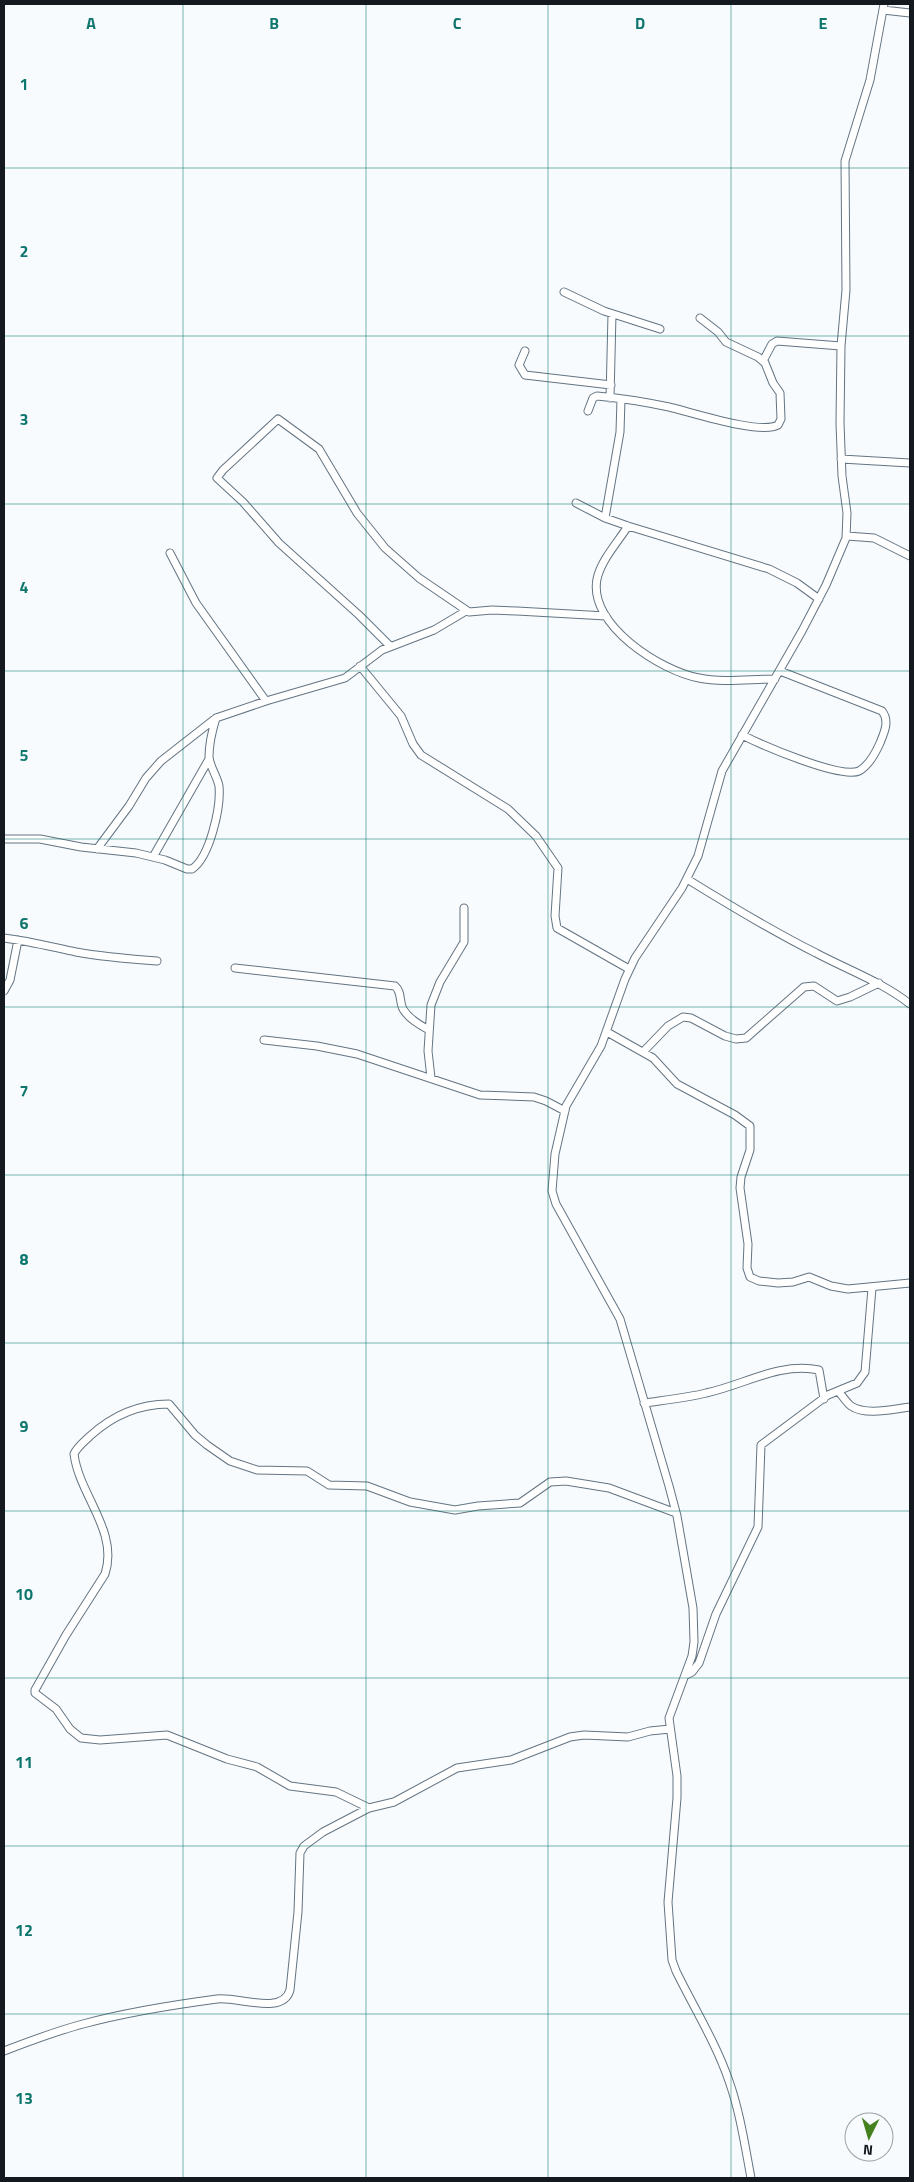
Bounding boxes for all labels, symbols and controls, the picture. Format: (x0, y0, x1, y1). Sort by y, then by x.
text: A (86, 11, 96, 35)
text: B (269, 11, 279, 35)
text: C (453, 11, 462, 35)
text: D (635, 11, 645, 35)
text: E (819, 11, 828, 35)
text: 1 (20, 72, 28, 96)
text: 2 (20, 239, 28, 263)
text: 3 (20, 407, 28, 431)
text: 4 (20, 575, 29, 599)
text: 5 (20, 743, 29, 767)
text: 6 (20, 911, 29, 935)
text: 7 (20, 1079, 28, 1103)
text: 8 (20, 1247, 29, 1271)
text: 9 (20, 1414, 29, 1438)
text: 10 (15, 1582, 33, 1606)
text: 11 (15, 1750, 33, 1774)
text: 12 (15, 1918, 33, 1942)
text: 13 (15, 2086, 33, 2110)
north arrow (844, 2112, 894, 2162)
text: N (862, 2140, 874, 2161)

